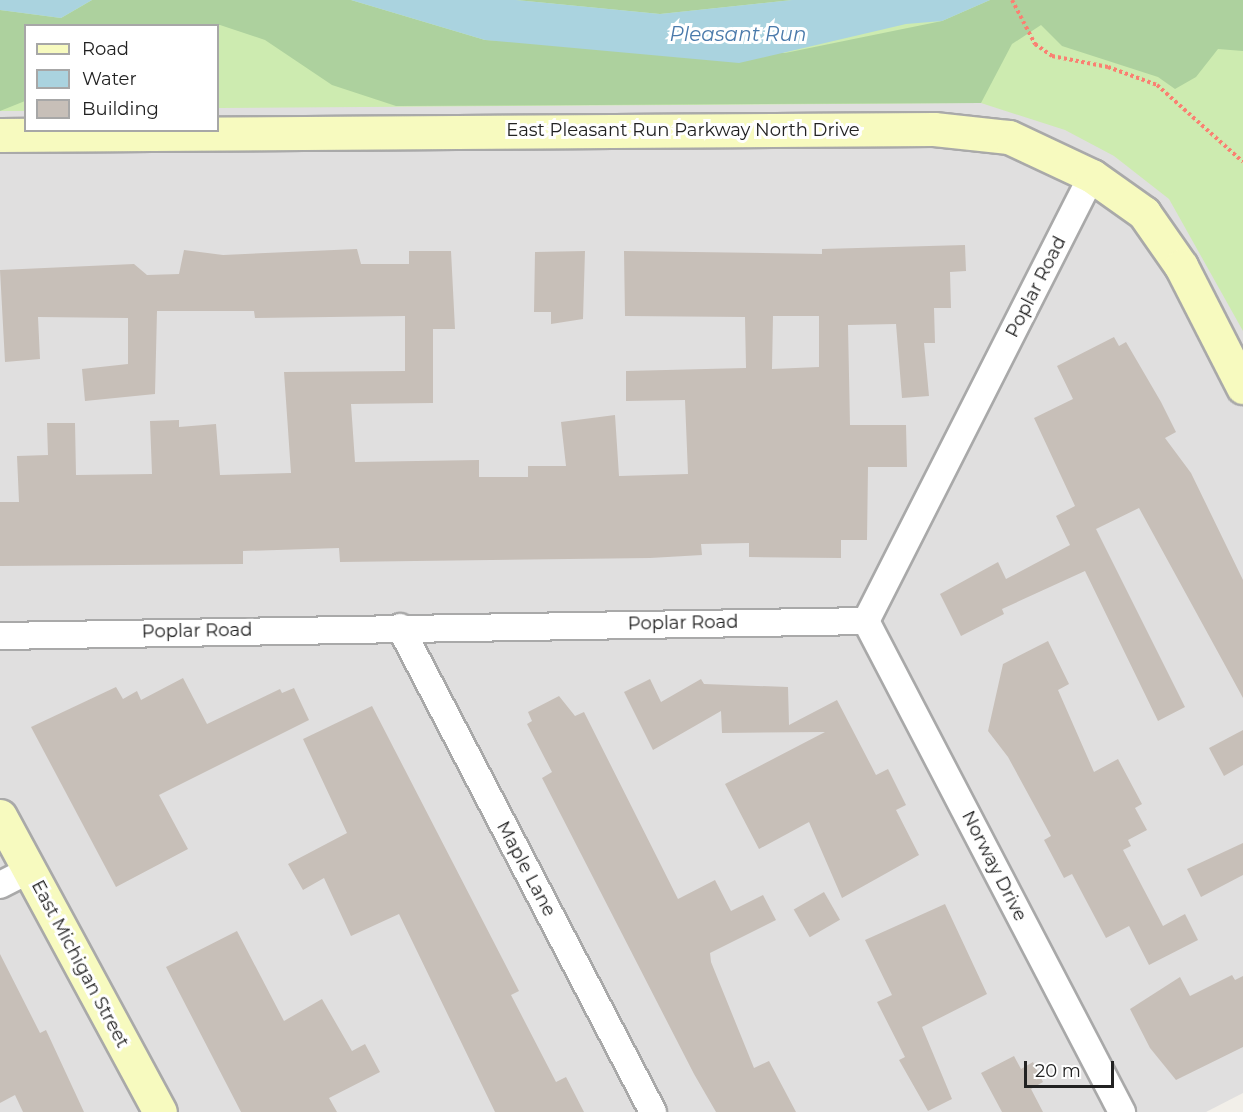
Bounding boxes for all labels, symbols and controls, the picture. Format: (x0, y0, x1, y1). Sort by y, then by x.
water label: Pleasant Run (669, 22, 807, 46)
legend (24, 24, 219, 132)
text: Road (82, 38, 129, 60)
text: Water (82, 68, 137, 90)
text: Building (82, 98, 159, 120)
street label: East Pleasant Run Parkway North Drive (506, 119, 860, 141)
street label: Poplar Road (1001, 233, 1071, 341)
street label: Poplar Road (627, 611, 739, 635)
street label: Poplar Road (141, 619, 253, 643)
street label: Norway Drive (957, 807, 1031, 925)
street label: Maple Lane (492, 818, 560, 920)
street label: East Michigan Street (27, 877, 133, 1051)
scale bar (1027, 1049, 1117, 1087)
text: 20 m (1035, 1060, 1081, 1082)

